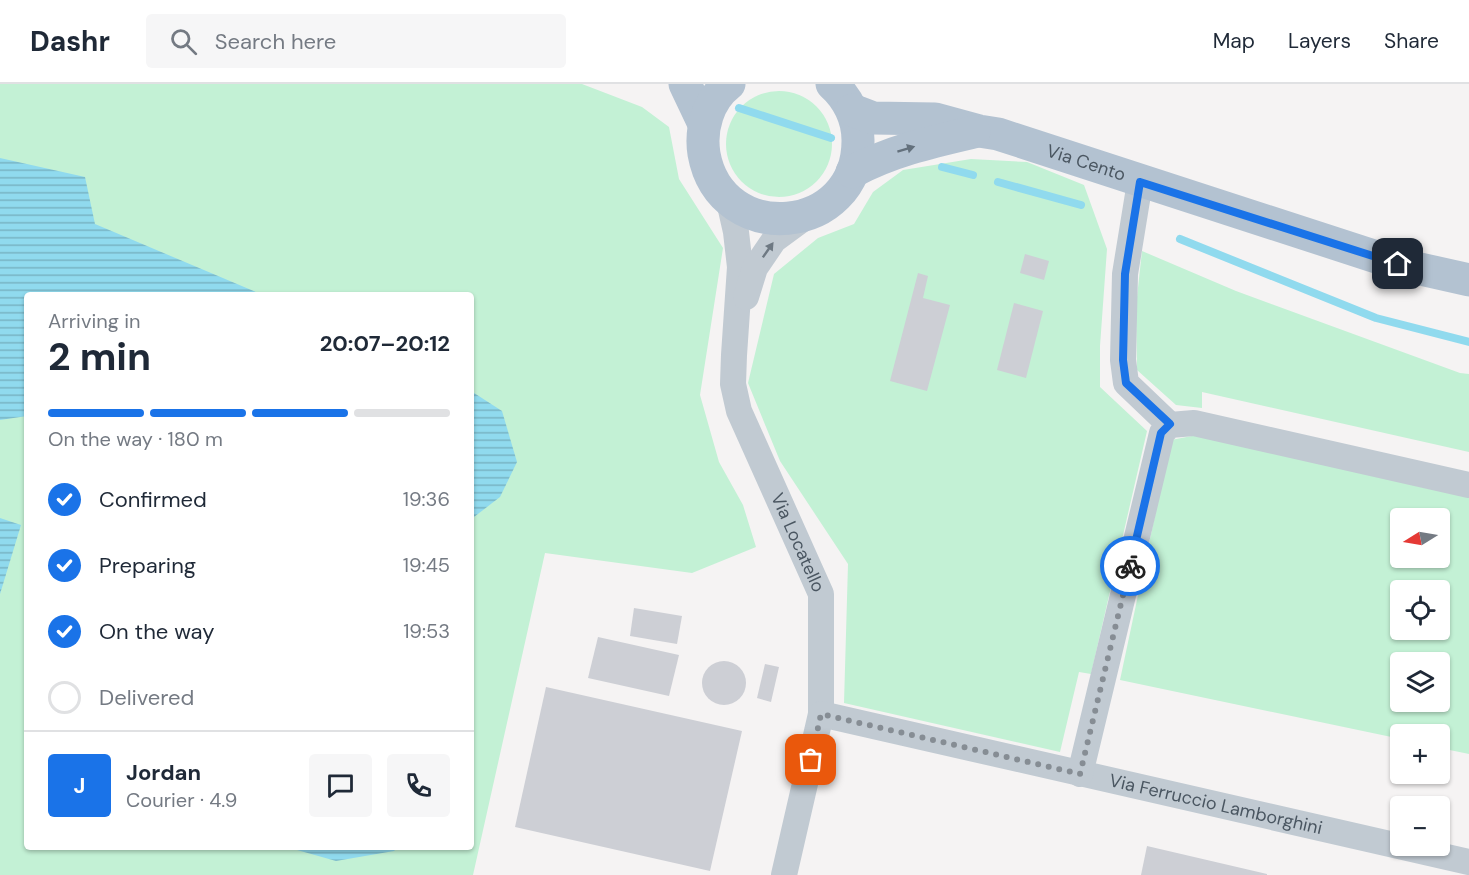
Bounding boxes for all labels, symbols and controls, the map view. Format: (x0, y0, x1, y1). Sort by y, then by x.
search box (146, 14, 566, 68)
text: Dashr (30, 23, 110, 60)
icon: search (167, 25, 200, 58)
text: Search here (215, 27, 336, 56)
text: Map (1213, 27, 1255, 55)
text: Layers (1288, 27, 1351, 55)
text: Share (1384, 27, 1439, 55)
street label: Via Cento (1043, 139, 1129, 187)
one-way arrow (897, 144, 915, 153)
pin (1372, 238, 1423, 289)
one-way arrow (762, 242, 774, 258)
icon: home (1381, 247, 1414, 280)
text: Arriving in (48, 308, 140, 334)
text: 20:07–20:12 (320, 329, 450, 358)
text: 2 min (48, 331, 151, 382)
text: On the way · 180 m (48, 426, 223, 452)
icon: check (48, 483, 81, 516)
text: Confirmed (99, 485, 207, 514)
text: 19:36 (403, 486, 450, 512)
street label: Via Locatello (765, 489, 831, 596)
north arrow (1390, 508, 1450, 568)
map controls (1390, 508, 1450, 856)
courier (1100, 536, 1160, 596)
icon: check (48, 549, 81, 582)
icon: bike (1114, 550, 1147, 583)
text: Preparing (99, 551, 196, 580)
text: 19:45 (403, 552, 450, 578)
button: locate (1390, 580, 1450, 640)
icon: check (48, 615, 81, 648)
text: On the way (99, 617, 214, 646)
text: 19:53 (403, 618, 450, 644)
button: layers (1390, 652, 1450, 712)
text: Delivered (99, 683, 194, 712)
button: + (1390, 724, 1450, 784)
pin (785, 734, 836, 785)
icon: bag (794, 743, 827, 776)
button: chat (309, 754, 372, 817)
button: phone (387, 754, 450, 817)
text: Jordan (126, 758, 201, 787)
street label: Via Ferruccio Lamborghini (1107, 768, 1325, 840)
text: J (74, 771, 85, 800)
text: Courier · 4.9 (126, 787, 237, 813)
button: − (1390, 796, 1450, 856)

